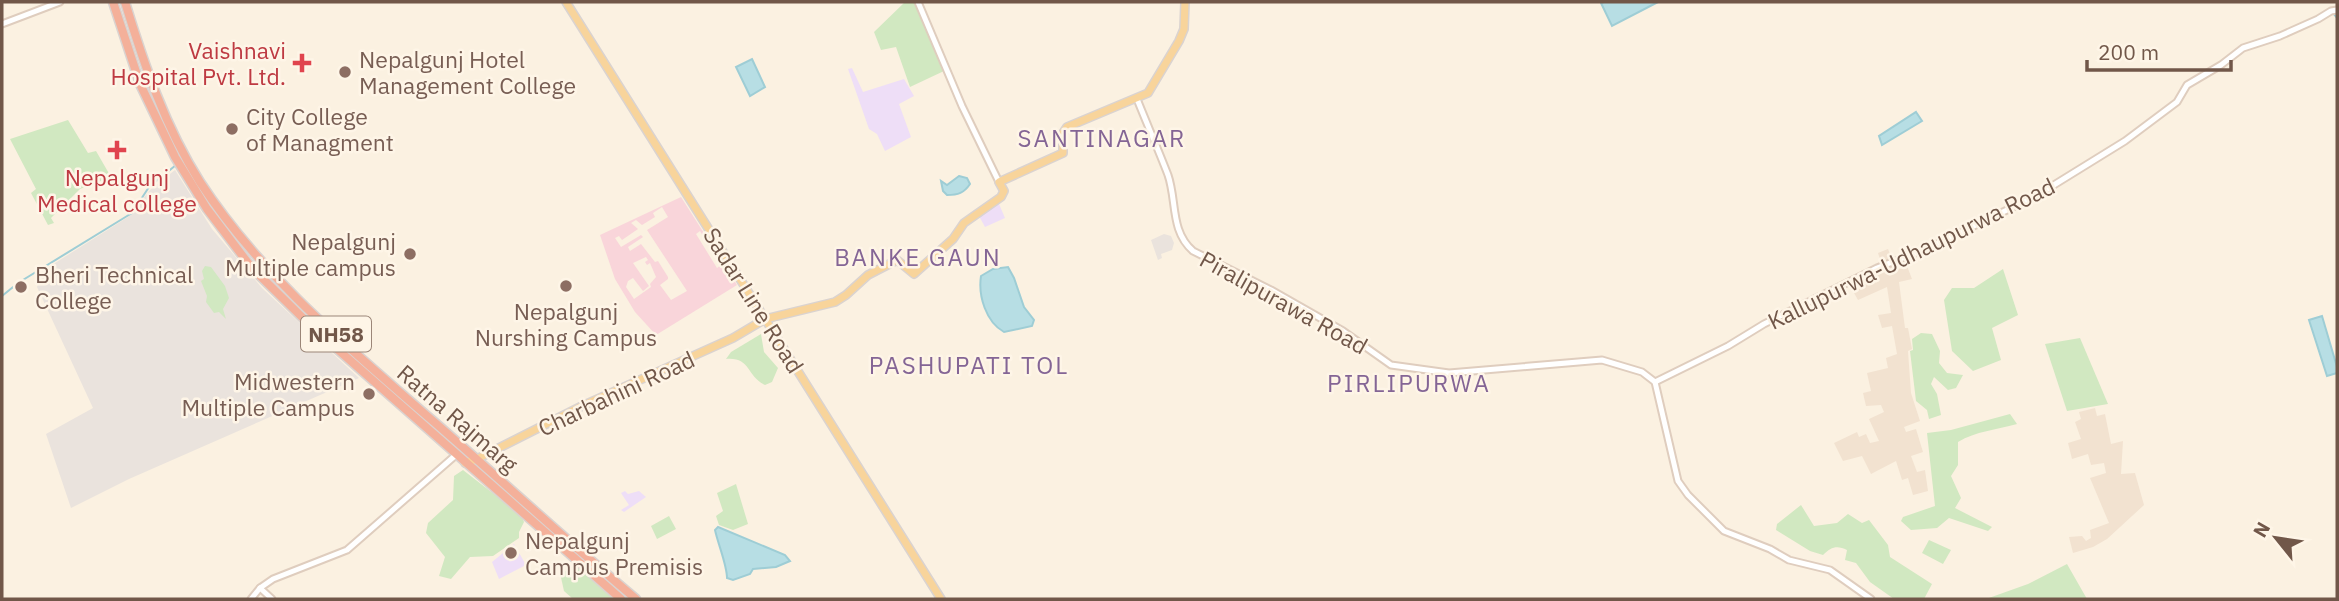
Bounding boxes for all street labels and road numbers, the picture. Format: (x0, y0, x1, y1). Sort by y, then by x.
street label: Kallupurwa-Udhaupurwa Road (1762, 170, 2060, 336)
street label: Sadar Line Road (697, 221, 811, 379)
street label: Piralipurawa Road (1195, 243, 1373, 361)
road number: NH58 (301, 316, 371, 352)
street label: Charbahini Road (533, 344, 699, 442)
street label: Ratna Rajmarg (391, 357, 525, 479)

